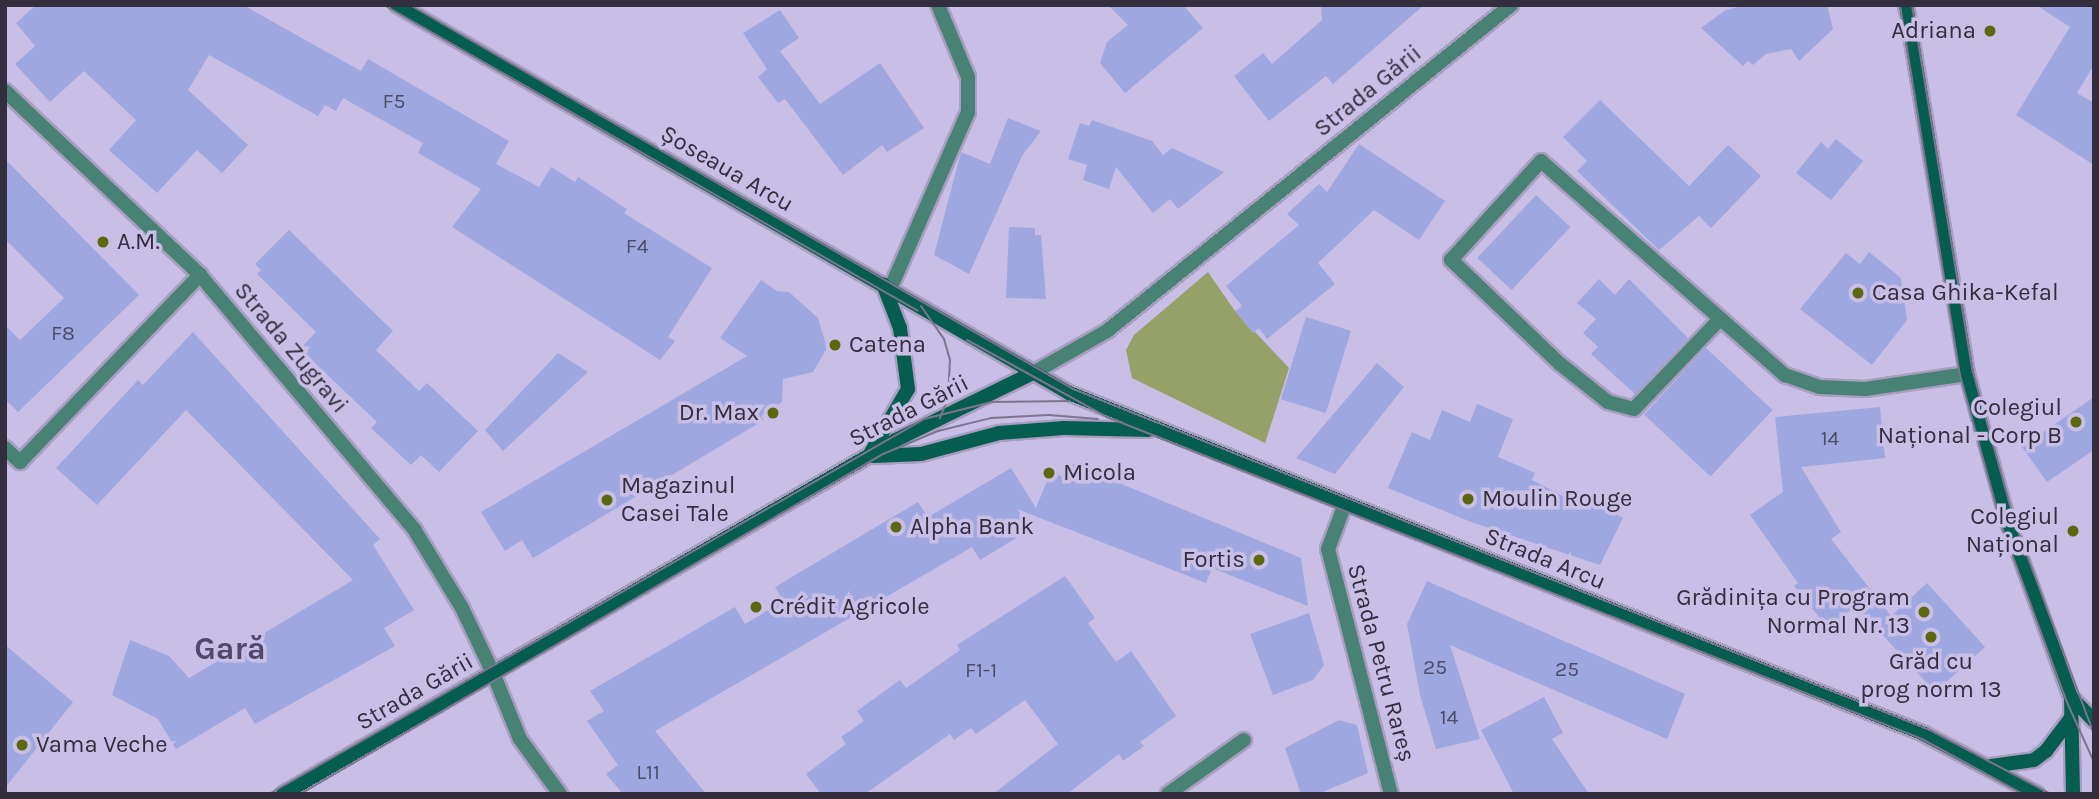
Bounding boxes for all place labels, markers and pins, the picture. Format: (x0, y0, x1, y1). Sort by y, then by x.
place label: Adriana (1891, 17, 1976, 45)
marker: Adriana (1982, 23, 1998, 39)
place label: A.M. (117, 228, 160, 256)
marker: A.M. (95, 234, 111, 250)
place label: Casa Ghika-Kefal (1872, 279, 2059, 307)
marker: Casa Ghika-Kefal (1850, 285, 1866, 301)
place label: Catena (849, 331, 926, 359)
marker: Catena (827, 337, 843, 353)
place label: Colegiul Național - Corp B (1878, 394, 2062, 450)
place label: Dr. Max (679, 399, 759, 427)
marker: Dr. Max (765, 405, 781, 421)
marker: Colegiul Național - Corp B (2068, 414, 2084, 430)
place label: Micola (1063, 459, 1136, 487)
marker: Micola (1041, 465, 1057, 481)
place label: Magazinul Casei Tale (621, 472, 736, 528)
place label: Moulin Rouge (1482, 485, 1632, 513)
marker: Moulin Rouge (1460, 491, 1476, 507)
marker: Magazinul Casei Tale (599, 492, 615, 508)
place label: Colegiul Național (1966, 503, 2059, 559)
place label: Alpha Bank (910, 513, 1034, 541)
marker: Alpha Bank (888, 519, 904, 535)
marker: Colegiul Național (2065, 523, 2081, 539)
place label: Fortis (1183, 546, 1245, 574)
marker: Fortis (1251, 552, 1267, 568)
place label: Grădinița cu Program Normal Nr. 13 (1676, 584, 1910, 640)
place label: Crédit Agricole (770, 593, 930, 621)
marker: Crédit Agricole (748, 599, 764, 615)
marker: Grădinița cu Program Normal Nr. 13 (1916, 604, 1932, 620)
marker: Grăd cu prog norm 13 (1923, 629, 1939, 645)
place label: Grăd cu prog norm 13 (1860, 648, 2002, 704)
place label: Vama Veche (36, 731, 168, 759)
marker: Vama Veche (14, 737, 30, 753)

